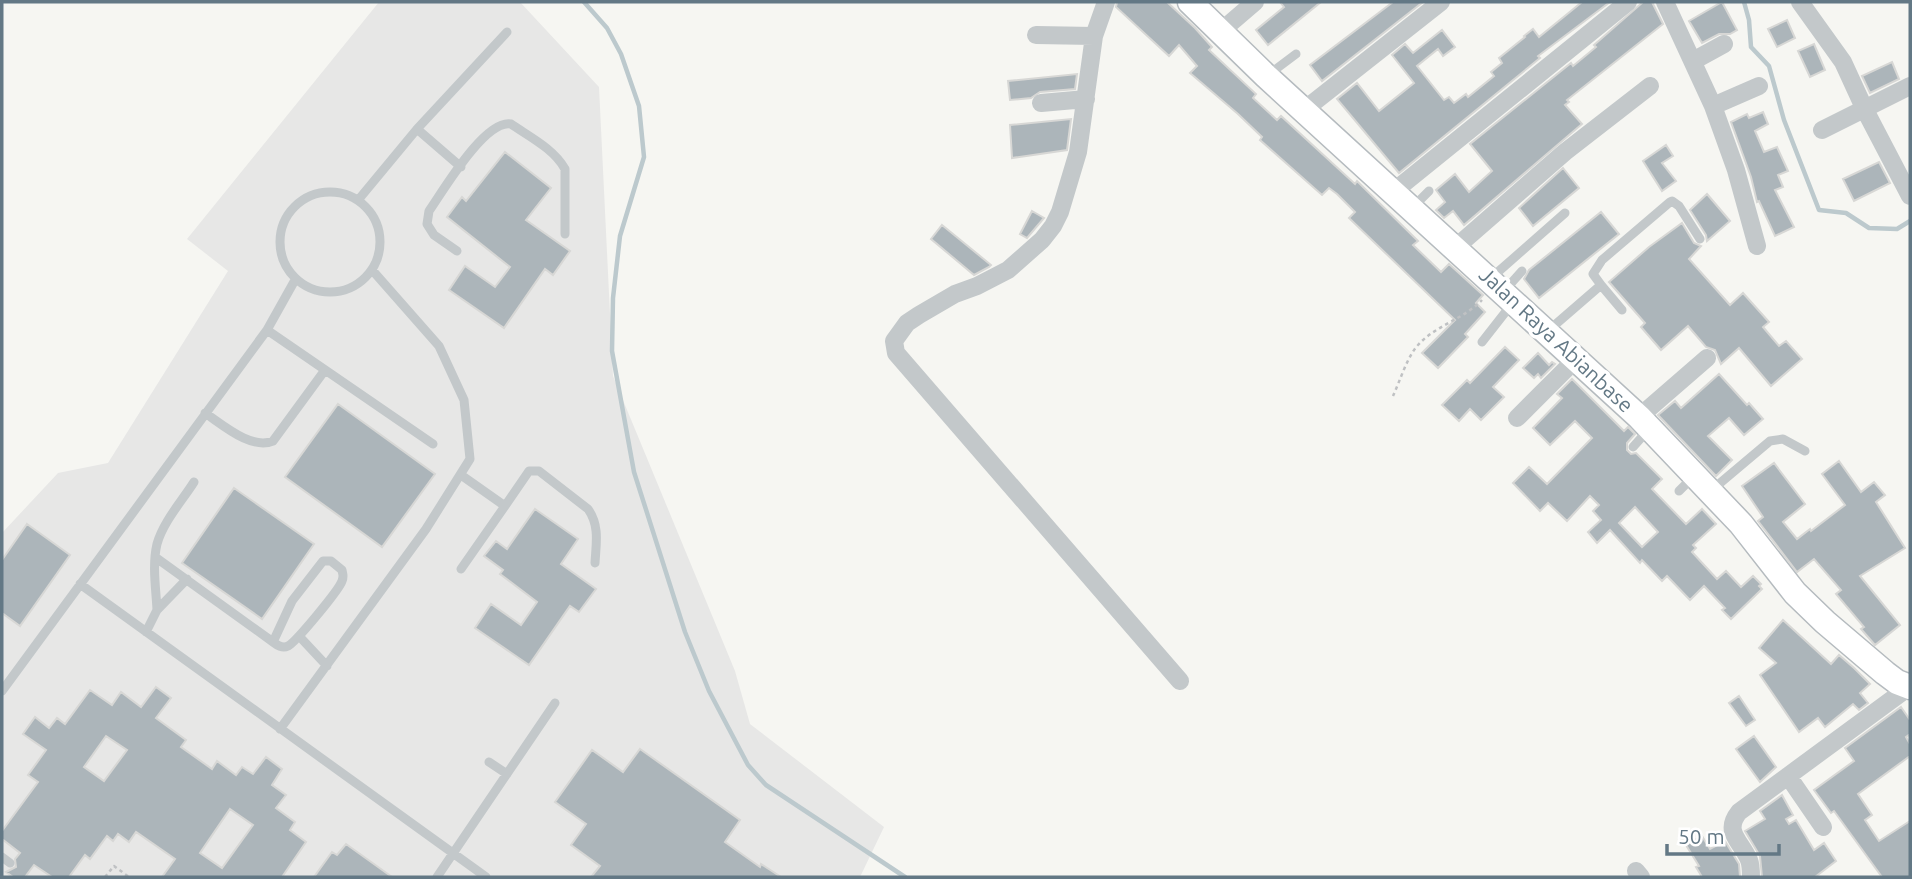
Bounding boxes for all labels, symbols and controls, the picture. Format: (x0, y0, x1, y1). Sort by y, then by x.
street label: Jalan Raya Abianbase (1475, 262, 1639, 417)
scale bar (1667, 812, 1779, 856)
text: 50 m (1678, 824, 1725, 848)

